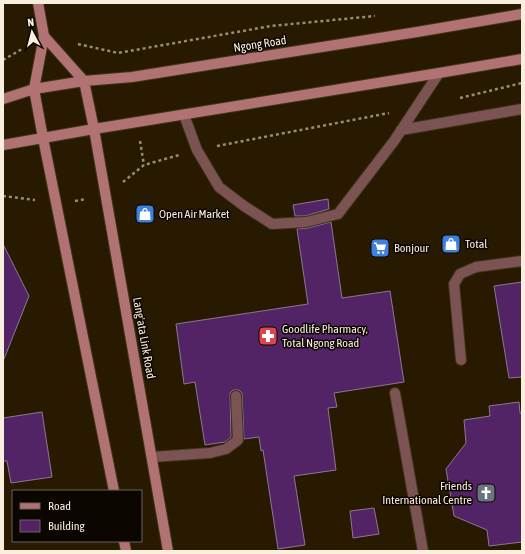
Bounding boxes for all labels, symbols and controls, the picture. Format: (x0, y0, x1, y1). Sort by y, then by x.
north arrow (12, 12, 52, 52)
text: N (27, 16, 35, 28)
street label: Ngong Road (233, 33, 287, 55)
shop icon: Open Air Market (134, 203, 156, 225)
place label: Open Air Market (159, 207, 230, 221)
shop icon: Total (440, 233, 462, 255)
supermarket icon: Bonjour (369, 237, 391, 259)
place label: Total (465, 237, 488, 251)
place label: Bonjour (394, 241, 429, 255)
street label: Lang'ata Link Road (130, 296, 158, 380)
place label: Goodlife Pharmacy, Total Ngong Road (282, 322, 368, 350)
pharmacy icon: Goodlife Pharmacy, Total Ngong Road (257, 325, 279, 347)
place label: Friends International Centre (382, 479, 472, 507)
church icon: Friends International Centre (475, 482, 497, 504)
legend (12, 490, 142, 542)
text: Road (48, 499, 71, 513)
text: Building (48, 519, 86, 533)

